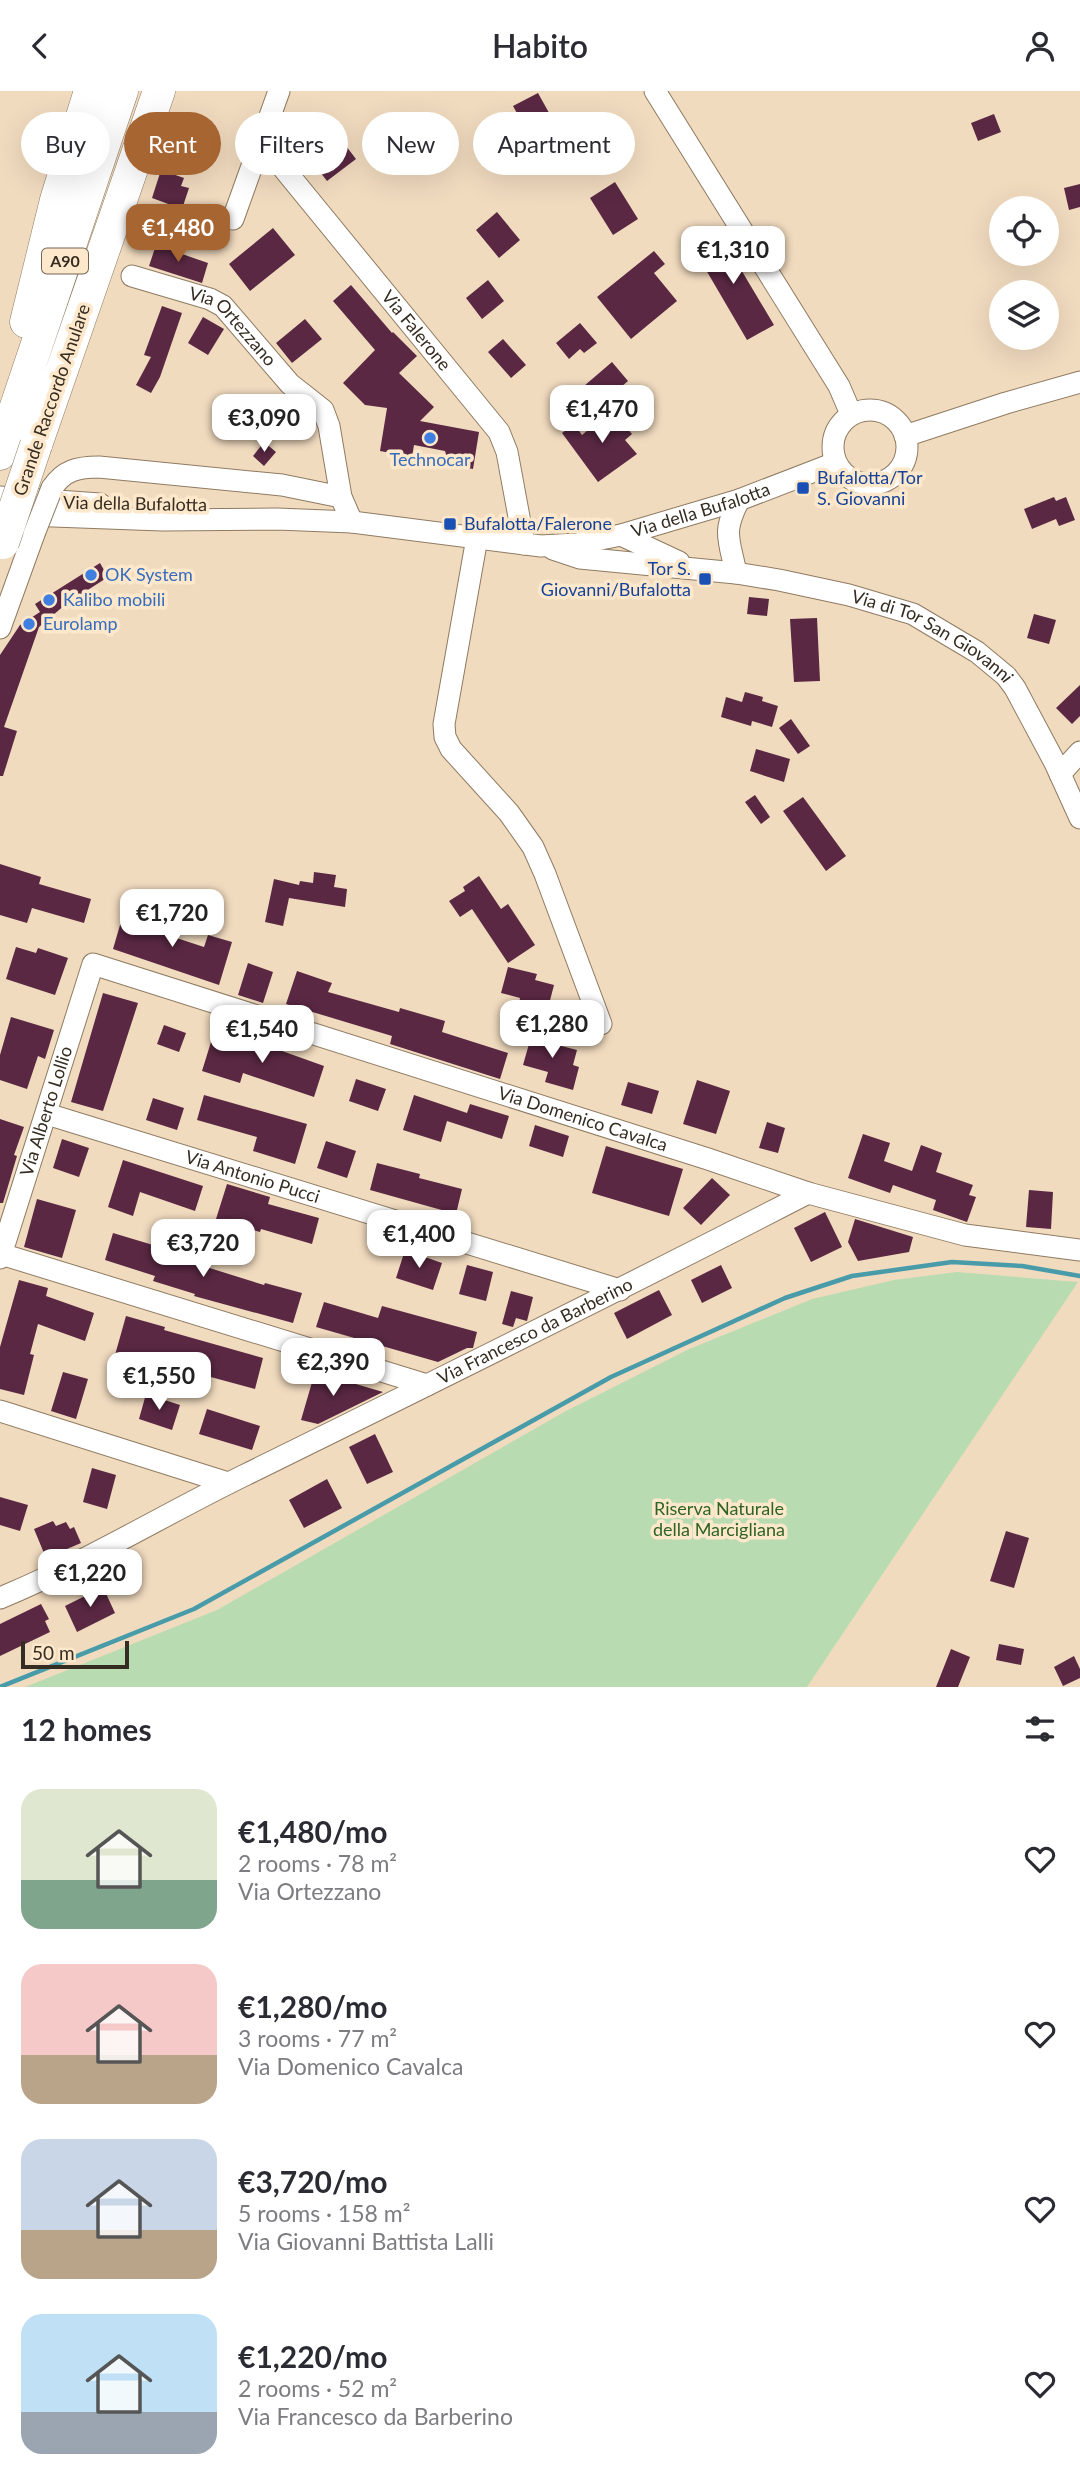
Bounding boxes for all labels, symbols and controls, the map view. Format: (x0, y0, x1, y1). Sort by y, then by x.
text: Habito (492, 26, 588, 65)
icon: back (21, 27, 59, 65)
icon: person (1021, 27, 1059, 65)
chip: Buy (21, 112, 110, 175)
chip: Rent (124, 112, 221, 175)
chip: Filters (235, 112, 348, 175)
chip: New (362, 112, 459, 175)
chip: Apartment (473, 112, 635, 175)
map controls (989, 196, 1059, 350)
button: locate (989, 196, 1059, 266)
pin: €1,480 (121, 205, 235, 264)
text: €1,480 (142, 213, 214, 241)
pin: €1,310 (676, 227, 790, 286)
text: €1,310 (697, 235, 769, 263)
road number: A90 (42, 249, 88, 273)
button: layers (989, 280, 1059, 350)
street label: Via Ortezzano (187, 281, 282, 370)
street label: Via Falerone (377, 285, 456, 375)
street label: Grande Raccordo Anulare (8, 301, 94, 498)
pin: €1,470 (545, 385, 659, 445)
text: €1,470 (566, 394, 638, 422)
pin: €3,090 (207, 395, 321, 454)
text: €3,090 (228, 403, 300, 431)
marker: Technocar (422, 430, 438, 446)
place label: Technocar (390, 448, 471, 470)
place label: Bufalotta/Tor S. Giovanni (817, 466, 923, 509)
street label: Via della Bufalotta (628, 477, 773, 541)
marker: Bufalotta/Tor S. Giovanni (795, 480, 811, 496)
street label: Via della Bufalotta (63, 491, 207, 515)
place label: Bufalotta/Falerone (464, 512, 612, 534)
marker: Bufalotta/Falerone (442, 516, 458, 532)
place label: Tor S. Giovanni/Bufalotta (541, 557, 691, 600)
place label: OK System (105, 563, 193, 585)
marker: OK System (83, 567, 99, 583)
marker: Tor S. Giovanni/Bufalotta (697, 571, 713, 587)
street label: Via di Tor San Giovanni (849, 584, 1019, 686)
place label: Kalibo mobili (63, 588, 165, 610)
marker: Kalibo mobili (41, 592, 57, 608)
place label: Eurolamp (43, 612, 118, 634)
marker: Eurolamp (21, 616, 37, 632)
pin: €1,720 (115, 889, 229, 949)
text: €1,720 (136, 898, 208, 926)
pin: €1,280 (495, 1000, 609, 1060)
pin: €1,540 (205, 1005, 319, 1065)
text: €1,280 (516, 1009, 588, 1037)
text: €1,540 (226, 1014, 298, 1042)
street label: Via Alberto Lollio (15, 1043, 76, 1179)
street label: Via Domenico Cavalca (495, 1081, 670, 1155)
street label: Via Antonio Pucci (183, 1145, 323, 1207)
pin: €1,400 (362, 1211, 476, 1270)
pin: €3,720 (146, 1219, 260, 1279)
text: €1,400 (383, 1219, 455, 1247)
text: €3,720 (167, 1228, 239, 1256)
street label: Via Francesco da Barberino (434, 1272, 636, 1388)
pin: €2,390 (276, 1339, 390, 1398)
text: €2,390 (297, 1347, 369, 1375)
pin: €1,550 (102, 1353, 216, 1412)
text: €1,550 (123, 1361, 195, 1389)
park label: Riserva Naturale della Marcigliana (653, 1497, 785, 1540)
pin: €1,220 (33, 1549, 147, 1609)
text: €1,220 (54, 1558, 126, 1586)
scale bar (21, 1638, 130, 1670)
text: 50 m (32, 1641, 75, 1664)
icon: filters (1021, 1710, 1059, 1748)
text: 12 homes (21, 1711, 152, 1747)
text: €1,480/mo (238, 1813, 387, 1849)
icon: home (77, 1817, 161, 1901)
icon: heart (1021, 1840, 1059, 1878)
text: 2 rooms · 78 m² (238, 1849, 397, 1877)
text: Via Ortezzano (238, 1877, 381, 1905)
text: €1,280/mo (238, 1988, 387, 2024)
icon: home (77, 1992, 161, 2076)
icon: heart (1021, 2015, 1059, 2053)
text: 3 rooms · 77 m² (238, 2024, 397, 2052)
text: Via Domenico Cavalca (238, 2052, 463, 2080)
text: €3,720/mo (238, 2163, 387, 2199)
icon: home (77, 2167, 161, 2251)
icon: heart (1021, 2190, 1059, 2228)
text: 5 rooms · 158 m² (238, 2199, 410, 2227)
text: Via Giovanni Battista Lalli (238, 2227, 494, 2255)
text: €1,220/mo (238, 2338, 387, 2374)
icon: home (77, 2342, 161, 2426)
icon: heart (1021, 2365, 1059, 2403)
text: 2 rooms · 52 m² (238, 2374, 397, 2402)
text: Via Francesco da Barberino (238, 2402, 513, 2430)

